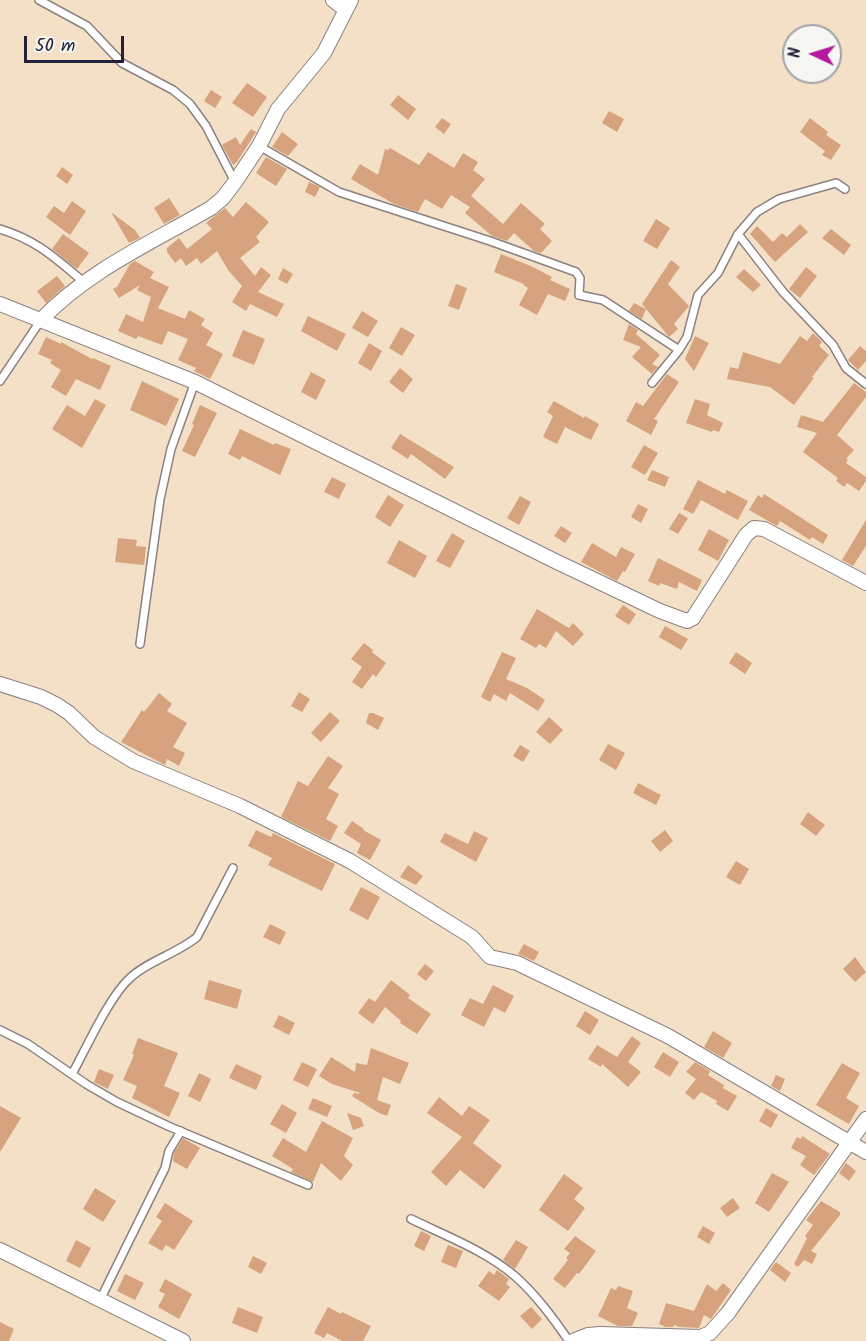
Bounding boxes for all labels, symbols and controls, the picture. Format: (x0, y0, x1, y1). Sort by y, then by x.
scale bar (27, 24, 128, 62)
north arrow (782, 24, 842, 84)
text: 50 m (35, 32, 75, 61)
text: N (783, 47, 808, 59)

